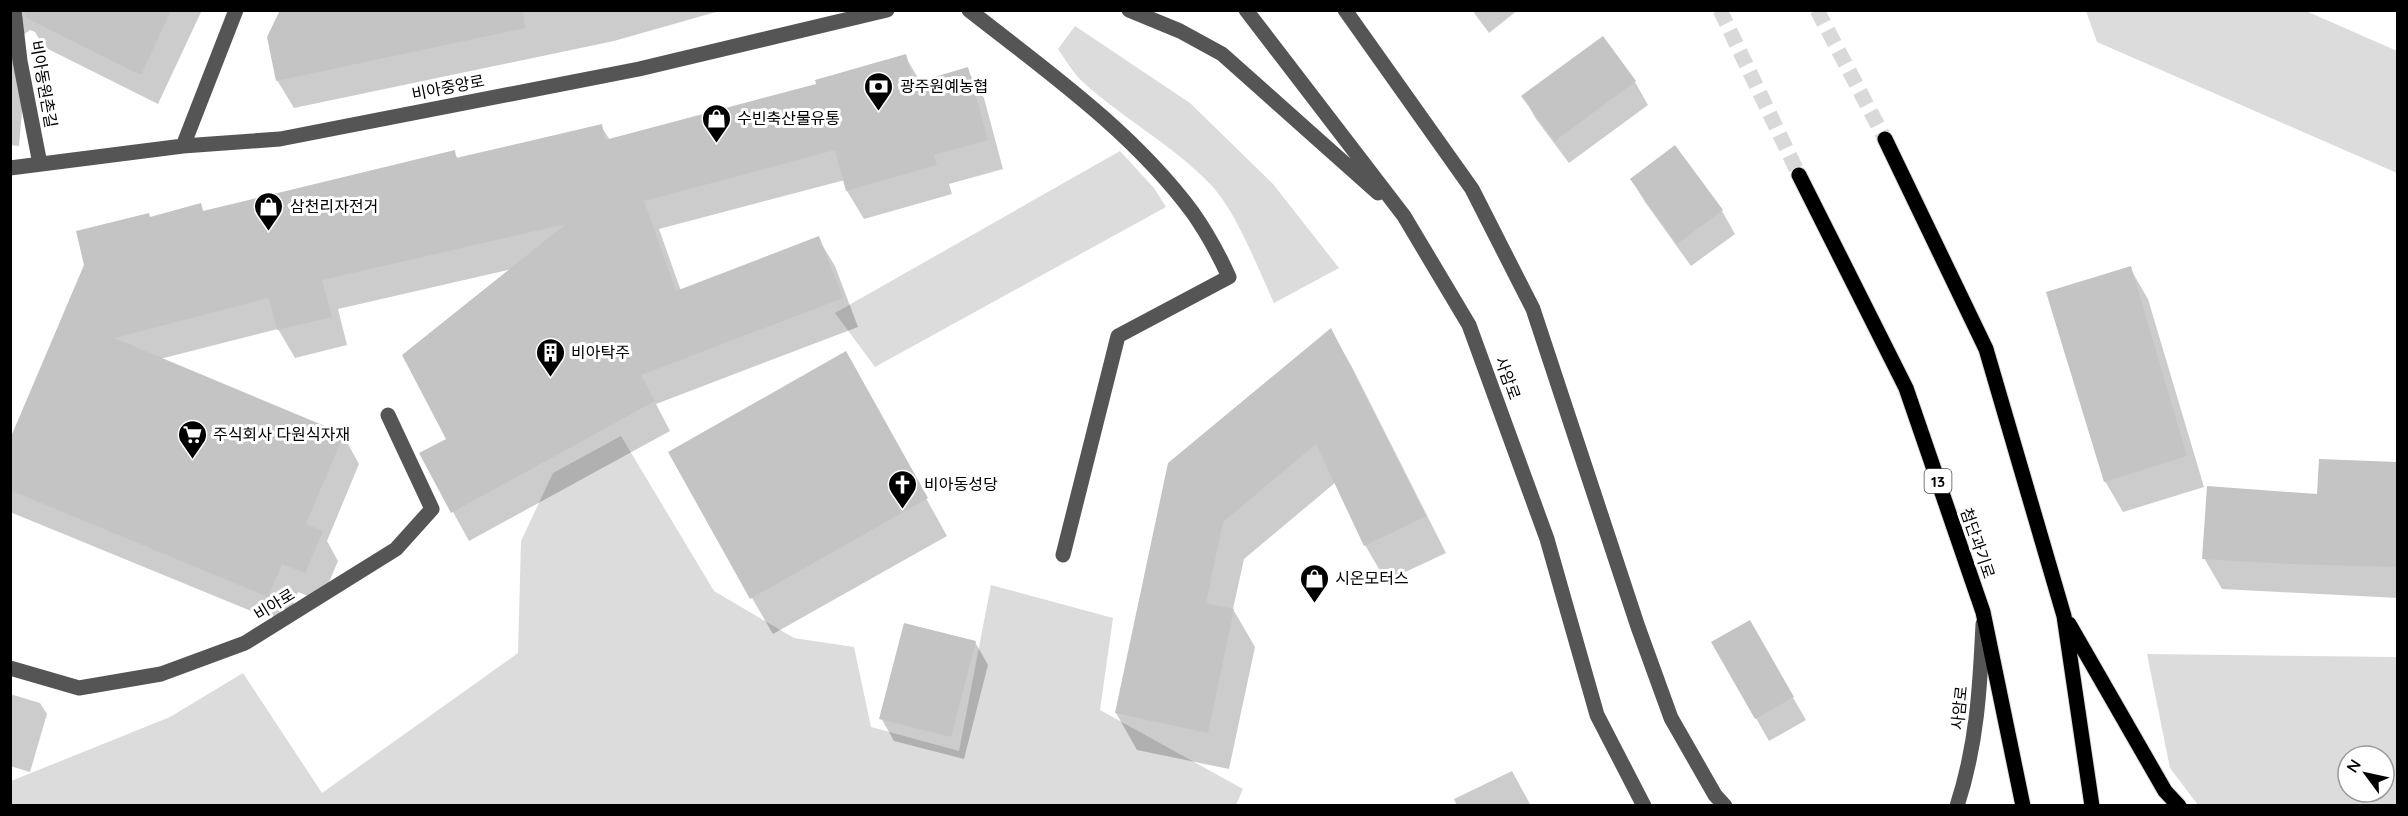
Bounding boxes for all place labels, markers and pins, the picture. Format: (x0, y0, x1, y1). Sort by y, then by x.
bank icon: 광주원예농협 (863, 70, 895, 112)
place label: 광주원예농협 (900, 76, 988, 96)
shop icon: 수빈축산물유통 (700, 102, 732, 144)
place label: 수빈축산물유통 (737, 108, 840, 128)
shop icon: 삼천리자전거 (253, 190, 285, 232)
place label: 삼천리자전거 (290, 196, 378, 216)
building icon: 비아탁주 (534, 336, 566, 378)
place label: 비아탁주 (571, 342, 630, 362)
supermarket icon: 주식회사 다원식자재 (176, 418, 208, 460)
place label: 주식회사 다원식자재 (213, 424, 350, 444)
church icon: 비아동성당 (887, 468, 919, 510)
place label: 비아동성당 (924, 474, 998, 494)
shop icon: 시온모터스 (1298, 562, 1330, 604)
place label: 시온모터스 (1335, 568, 1409, 588)

